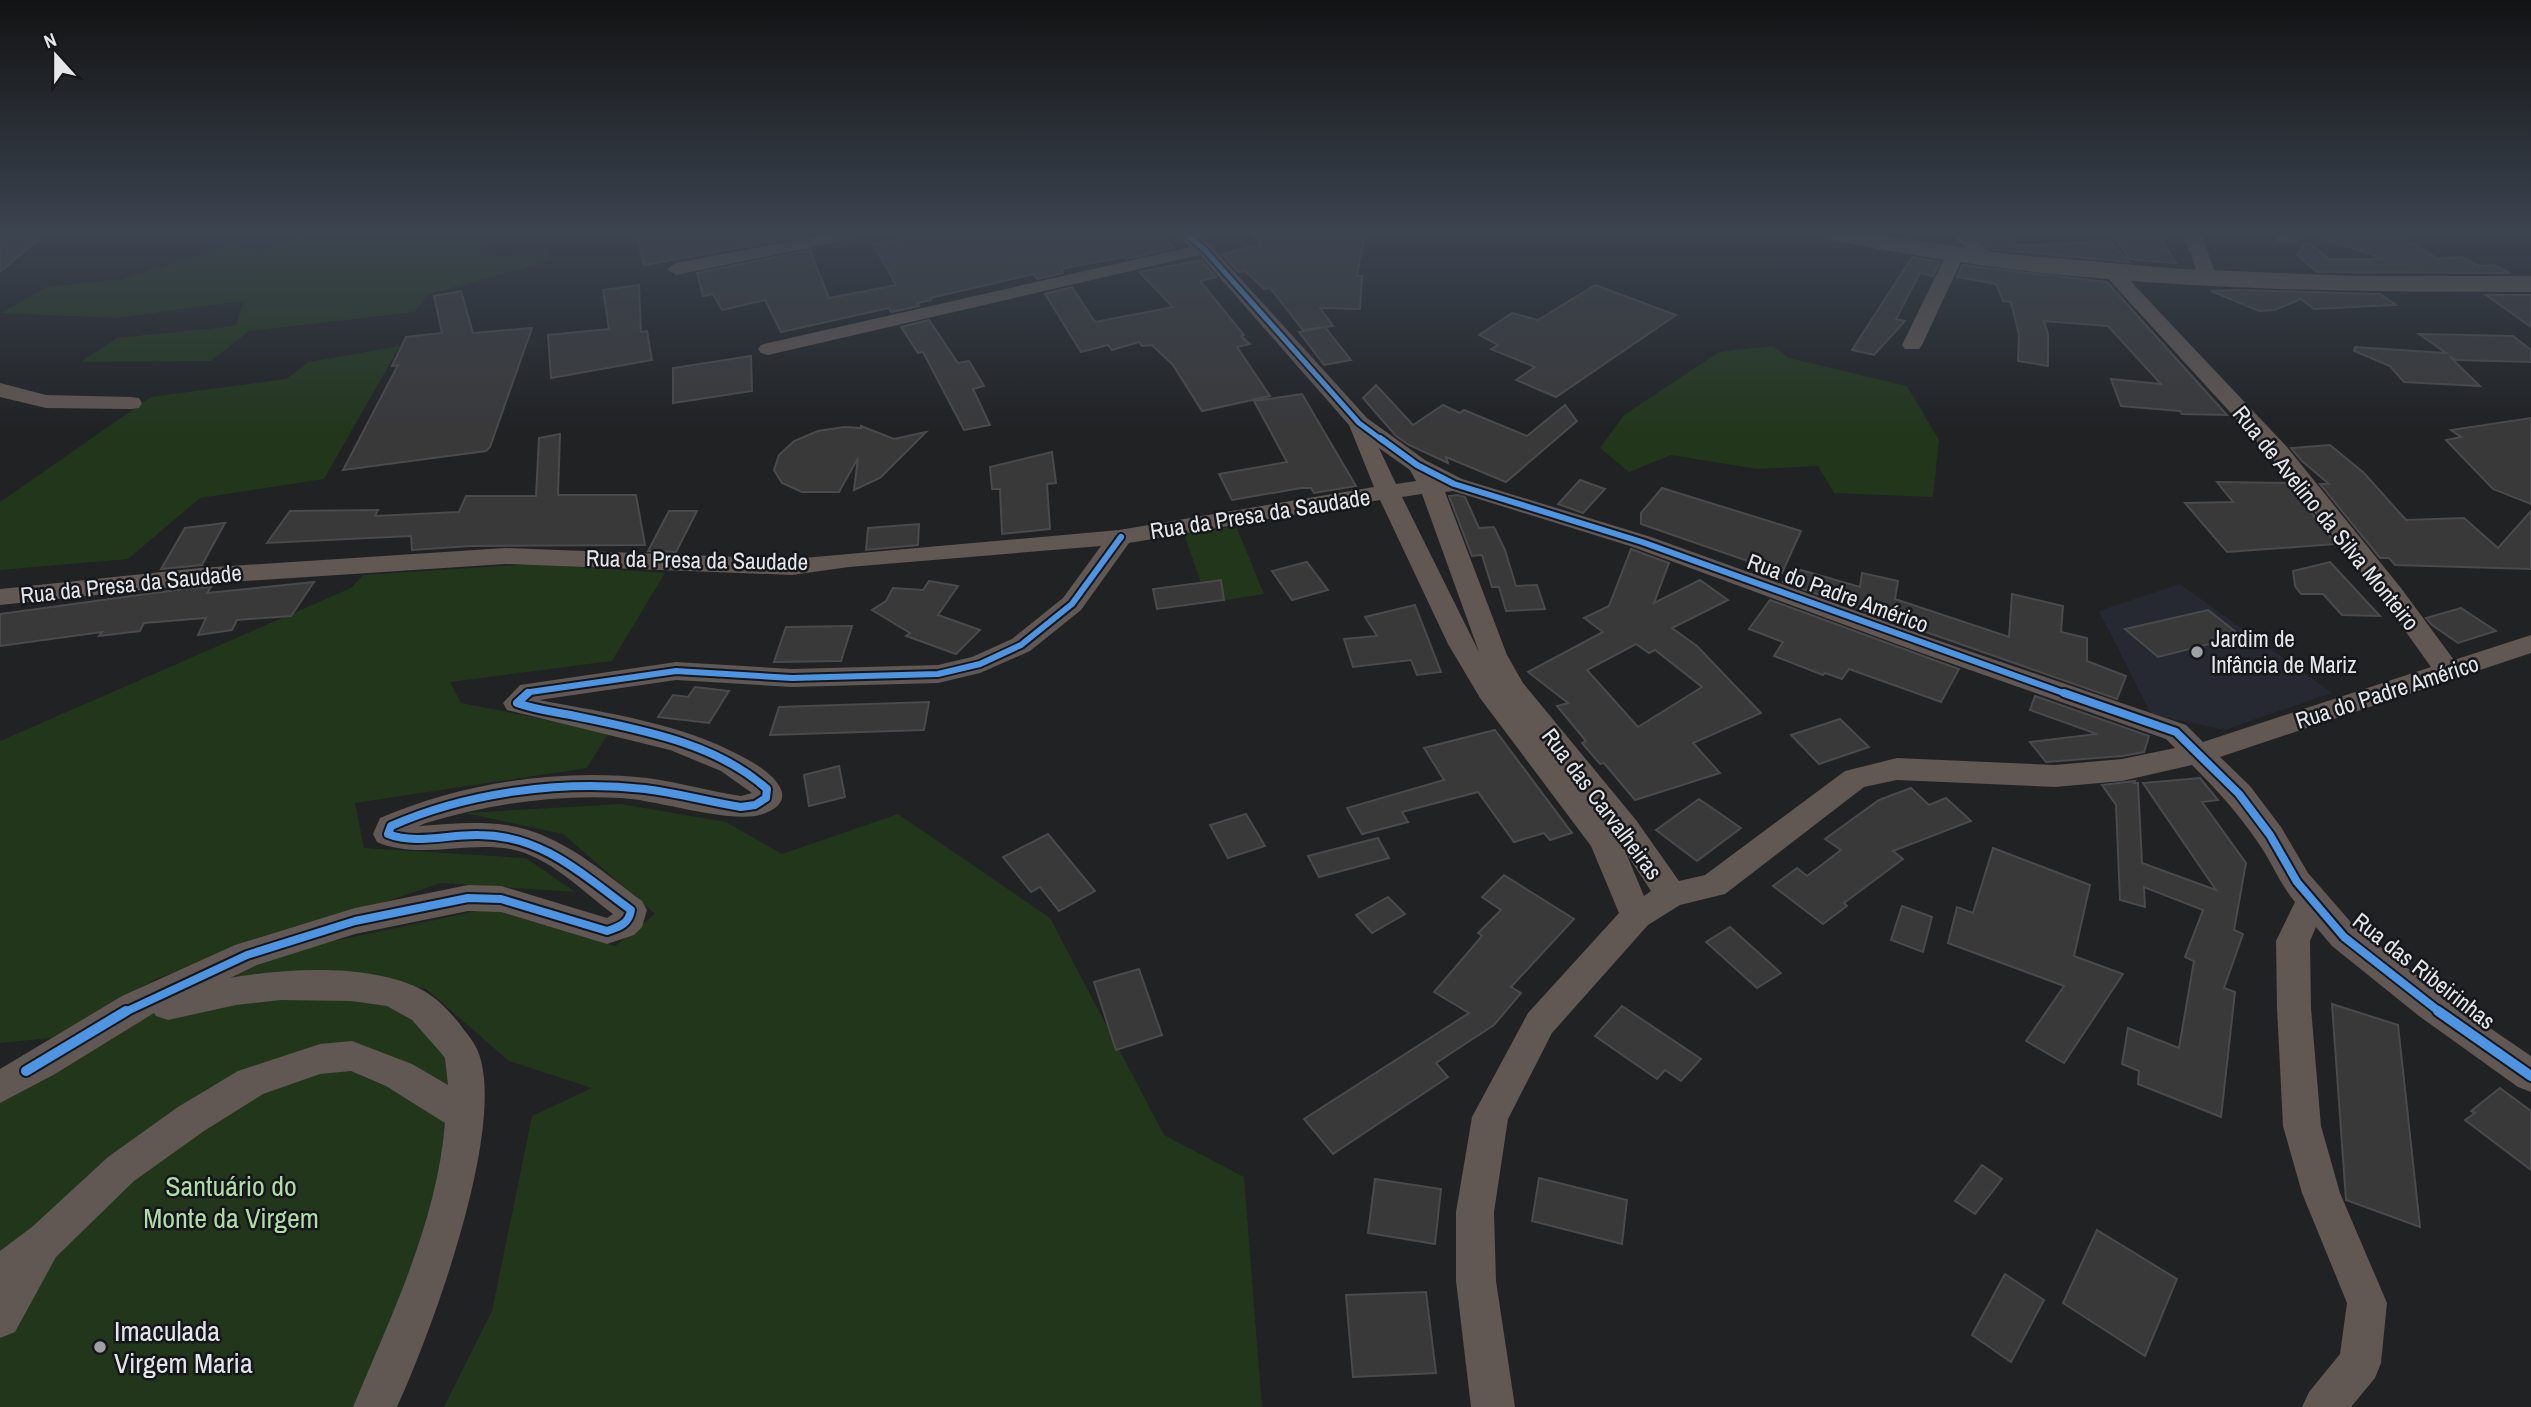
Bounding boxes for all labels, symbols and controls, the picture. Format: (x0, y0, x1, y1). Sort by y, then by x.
north arrow (21, 21, 91, 91)
text: N (40, 26, 60, 54)
street label: Rua de Avelino da Silva Monteiro (2226, 399, 2427, 637)
street label: Rua da Presa da Saudade (1148, 481, 1372, 546)
street label: Rua da Presa da Saudade (586, 542, 808, 577)
street label: Rua do Padre Américo (1743, 545, 1933, 640)
street label: Rua da Presa da Saudade (19, 556, 243, 611)
place label: Jardim de Infância de Mariz (2211, 623, 2357, 680)
marker: Jardim de Infância de Mariz (2189, 644, 2205, 660)
street label: Rua do Padre Américo (2291, 647, 2482, 736)
street label: Rua das Carvalheiras (1535, 722, 1670, 886)
street label: Rua das Ribeirinhas (2347, 905, 2502, 1036)
park label: Santuário do Monte da Virgem (143, 1167, 319, 1237)
place label: Imaculada Virgem Maria (114, 1312, 253, 1382)
marker: Imaculada Virgem Maria (92, 1339, 108, 1355)

